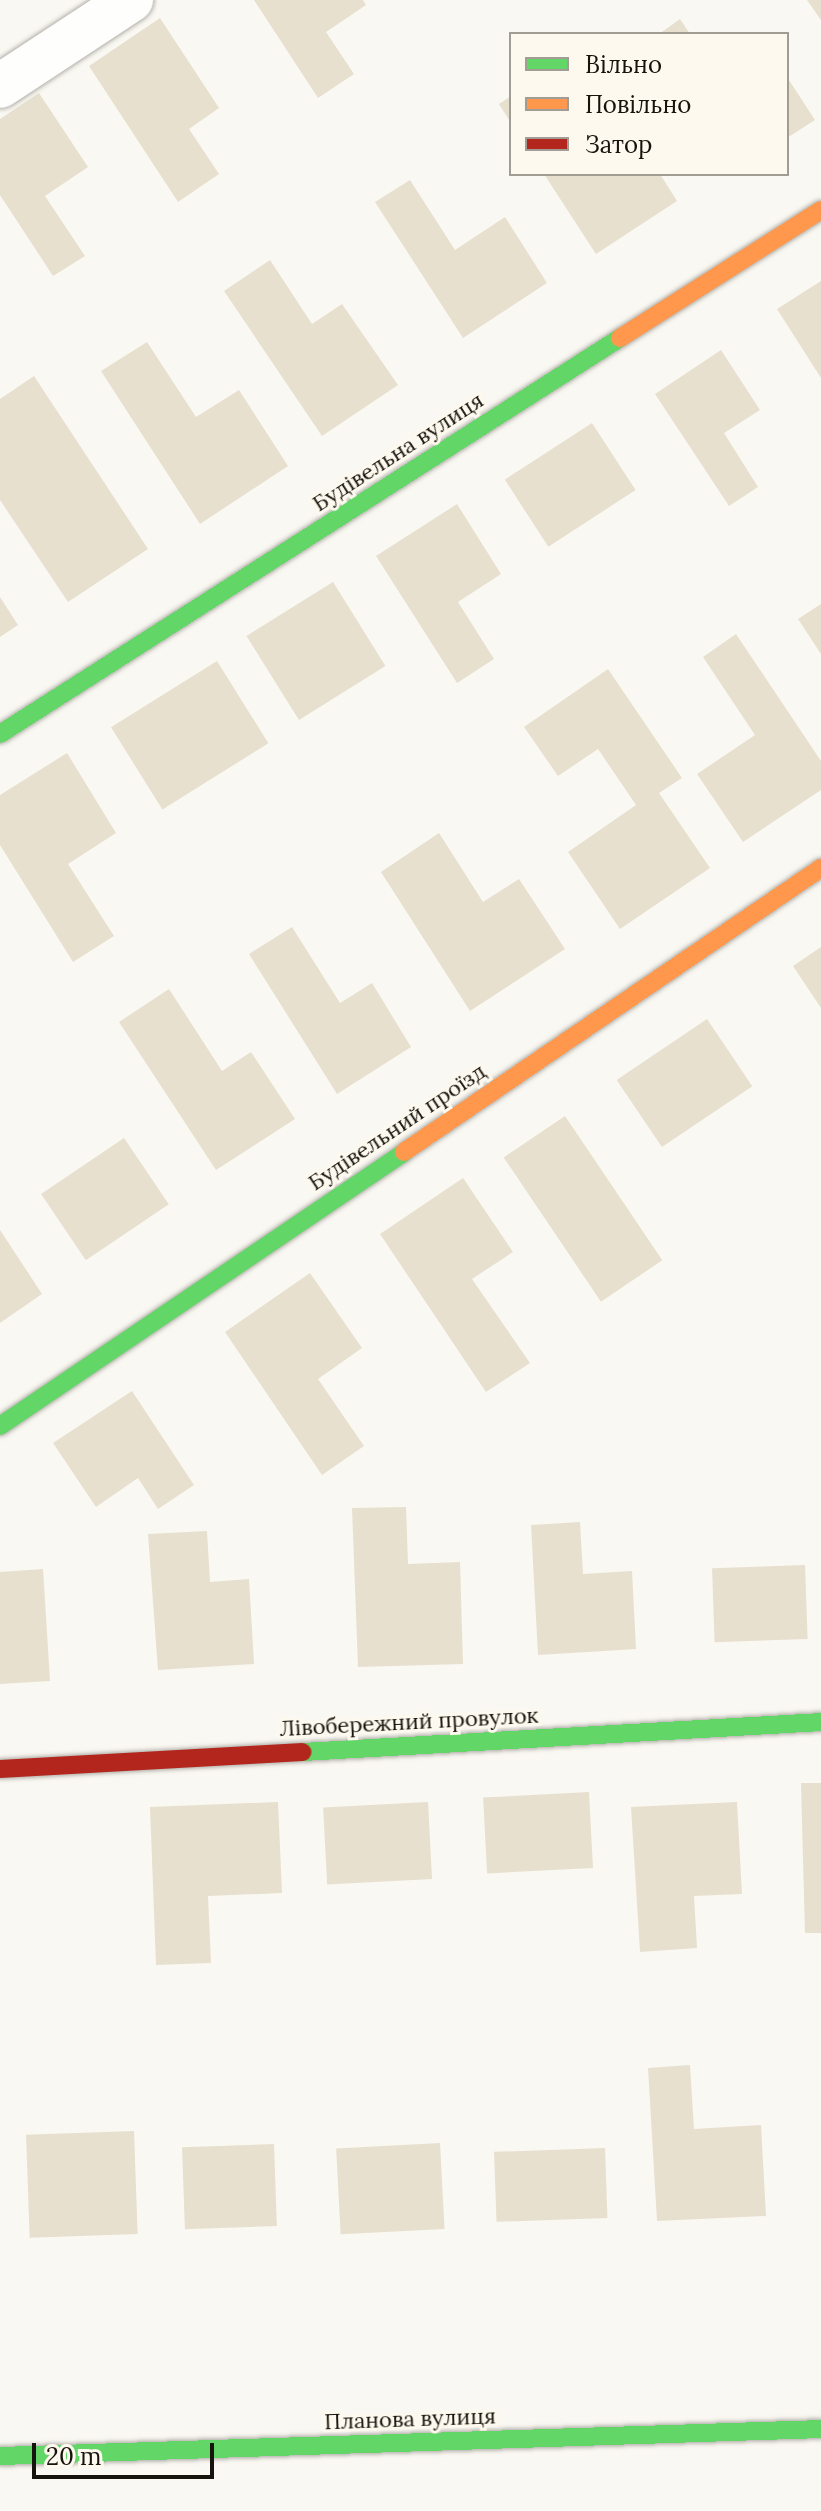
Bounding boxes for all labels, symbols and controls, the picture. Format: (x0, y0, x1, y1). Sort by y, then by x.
legend (509, 32, 789, 176)
text: Вільно (585, 49, 662, 80)
text: Повільно (585, 89, 691, 120)
text: Затор (585, 129, 652, 160)
street label: Будівельна вулиця (308, 387, 488, 517)
street label: Будівельний проїзд (303, 1058, 491, 1196)
street label: Лівобережний провулок (279, 1702, 539, 1742)
street label: Планова вулиця (324, 2403, 496, 2435)
scale bar (36, 2427, 218, 2477)
text: 20 m (46, 2441, 102, 2472)

